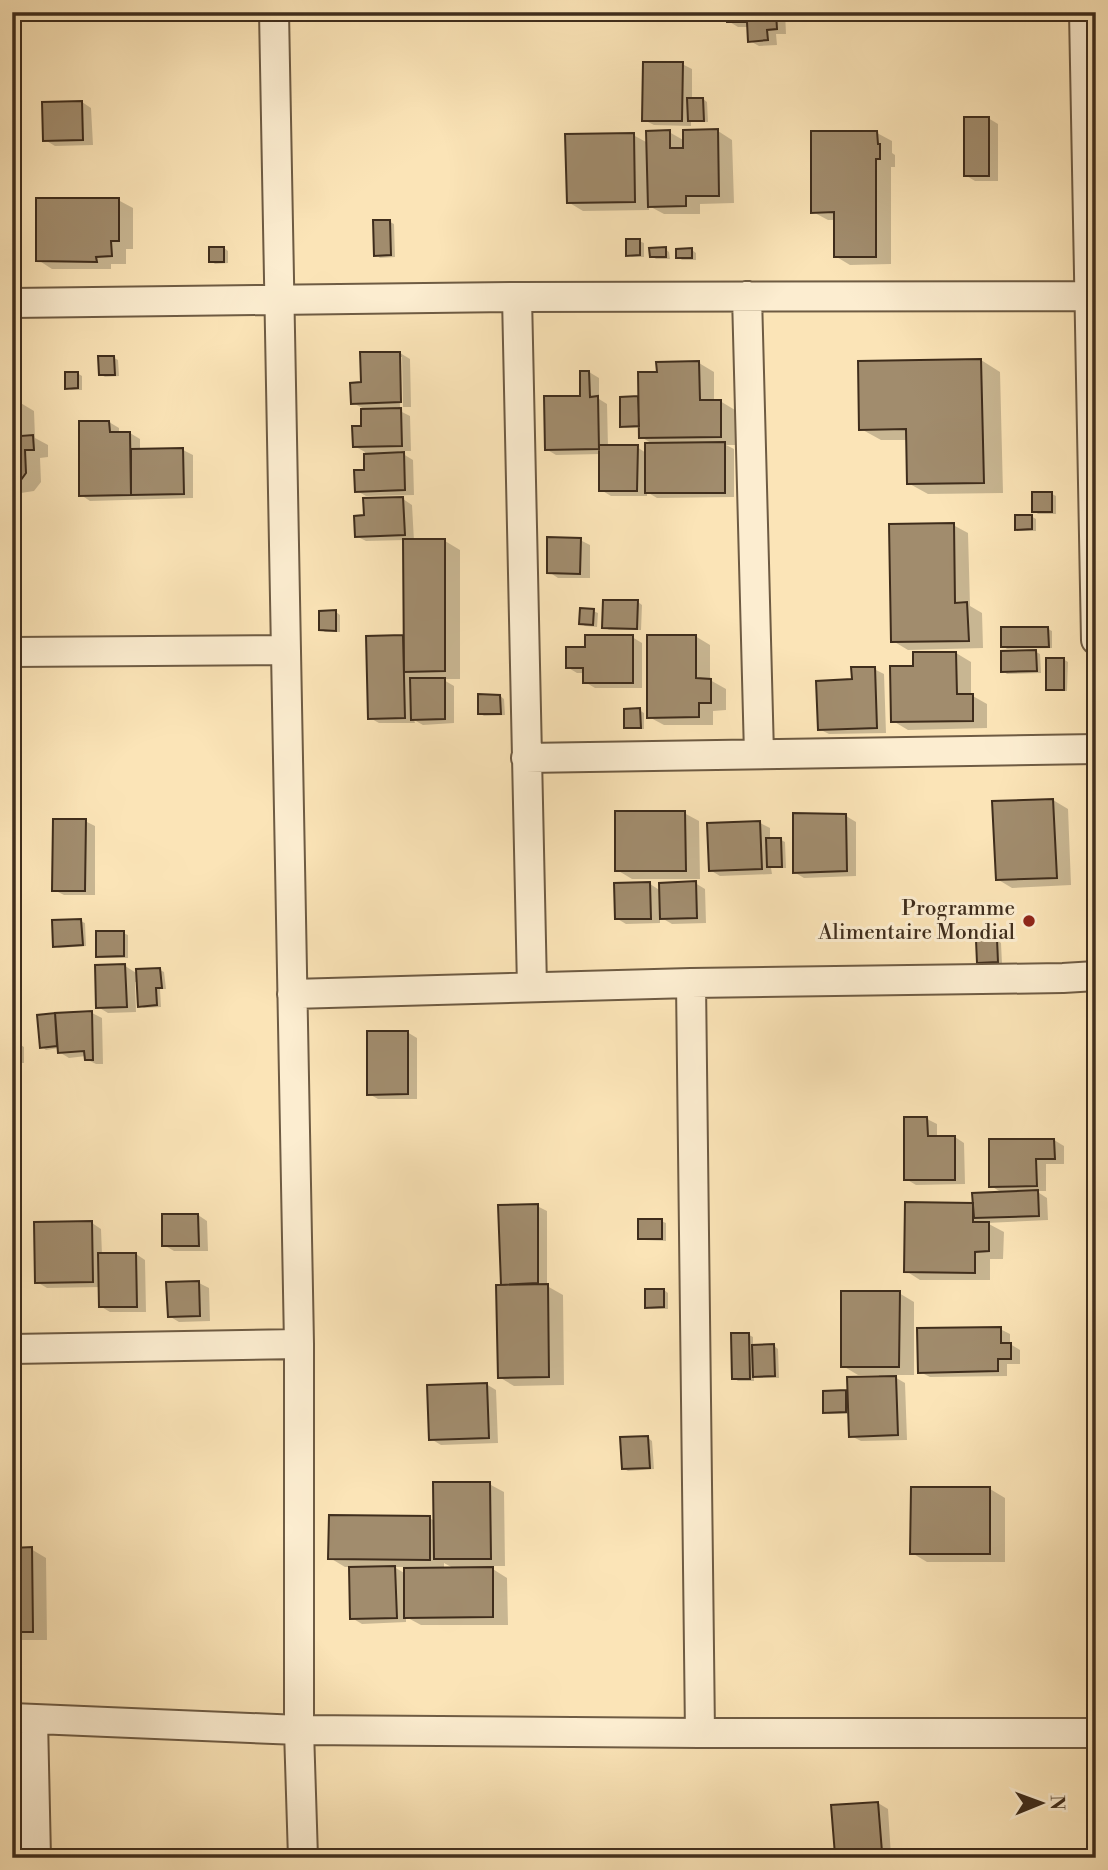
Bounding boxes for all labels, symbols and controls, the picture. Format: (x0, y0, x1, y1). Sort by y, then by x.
place label: Programme Alimentaire Mondial (817, 896, 1015, 946)
marker: Programme Alimentaire Mondial (1021, 913, 1037, 929)
north arrow (1006, 1769, 1076, 1839)
text: N (1045, 1795, 1069, 1810)

